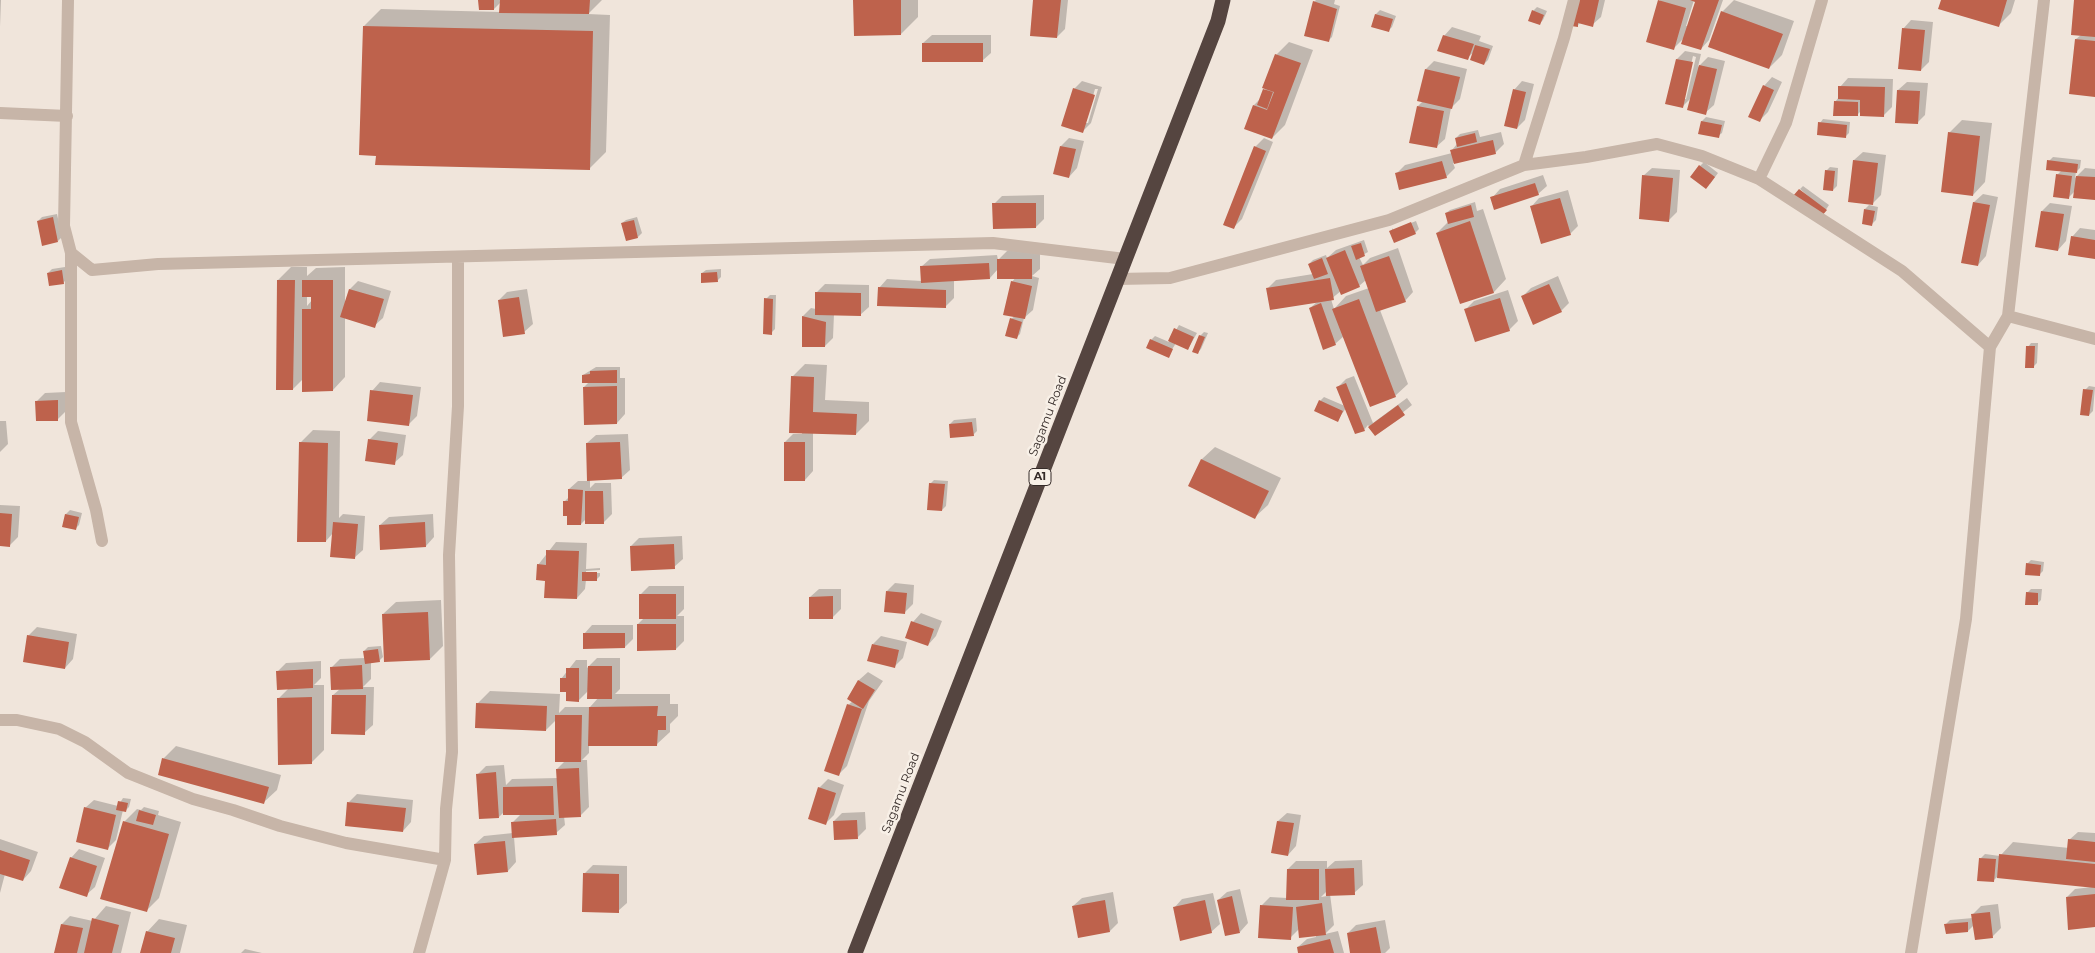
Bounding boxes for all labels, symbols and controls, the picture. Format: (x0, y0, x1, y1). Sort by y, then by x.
street label: Sagamu Road (1026, 374, 1070, 458)
road number: A1 (1029, 468, 1051, 486)
street label: Sagamu Road (879, 751, 923, 835)

